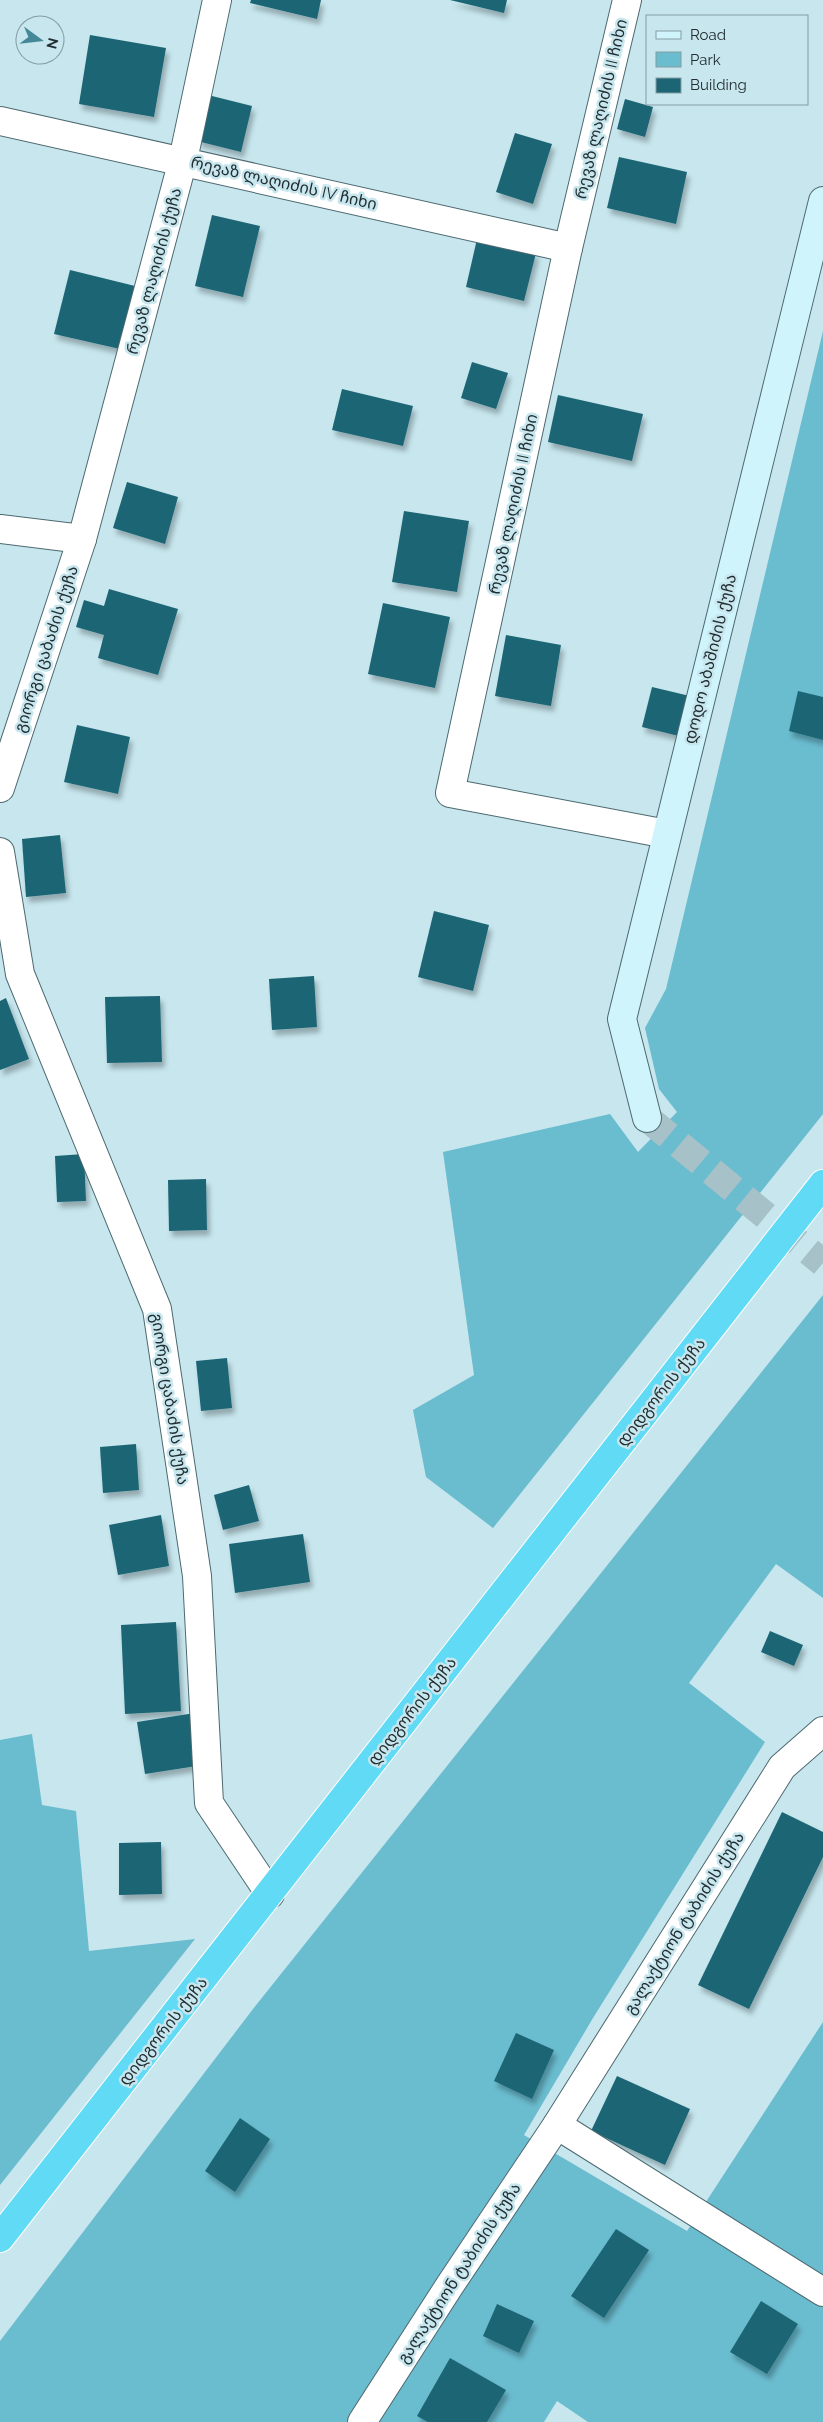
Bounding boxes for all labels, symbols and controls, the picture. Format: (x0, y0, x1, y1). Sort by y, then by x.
north arrow (15, 15, 65, 65)
legend (646, 15, 808, 105)
street label: რევაზ ლაღიძის II ჩიხი (571, 17, 632, 201)
text: Road (690, 26, 726, 44)
text: N (43, 36, 62, 51)
text: Park (690, 51, 721, 69)
text: Building (690, 76, 747, 94)
street label: რევაზ ლაღიძის IV ჩიხი (189, 152, 379, 215)
street label: რევაზ ლაღიძის ქუჩა (123, 186, 186, 357)
street label: რევაზ ლაღიძის II ჩიხი (485, 412, 542, 596)
street label: გიორგი ცაბაძის ქუჩა (10, 563, 82, 735)
street label: დოდო აბაშიძის ქუჩა (680, 572, 741, 746)
street label: გიორგი ცაბაძის ქუჩა (147, 1312, 193, 1486)
street label: დიდგორის ქუჩა (613, 1334, 710, 1451)
street label: დიდგორის ქუჩა (364, 1653, 461, 1770)
street label: გალაქტიონ ტაბიძის ქუჩა (620, 1828, 749, 2018)
street label: დიდგორის ქუჩა (115, 1973, 212, 2090)
street label: გალაქტიონ ტაბიძის ქუჩა (393, 2179, 525, 2367)

